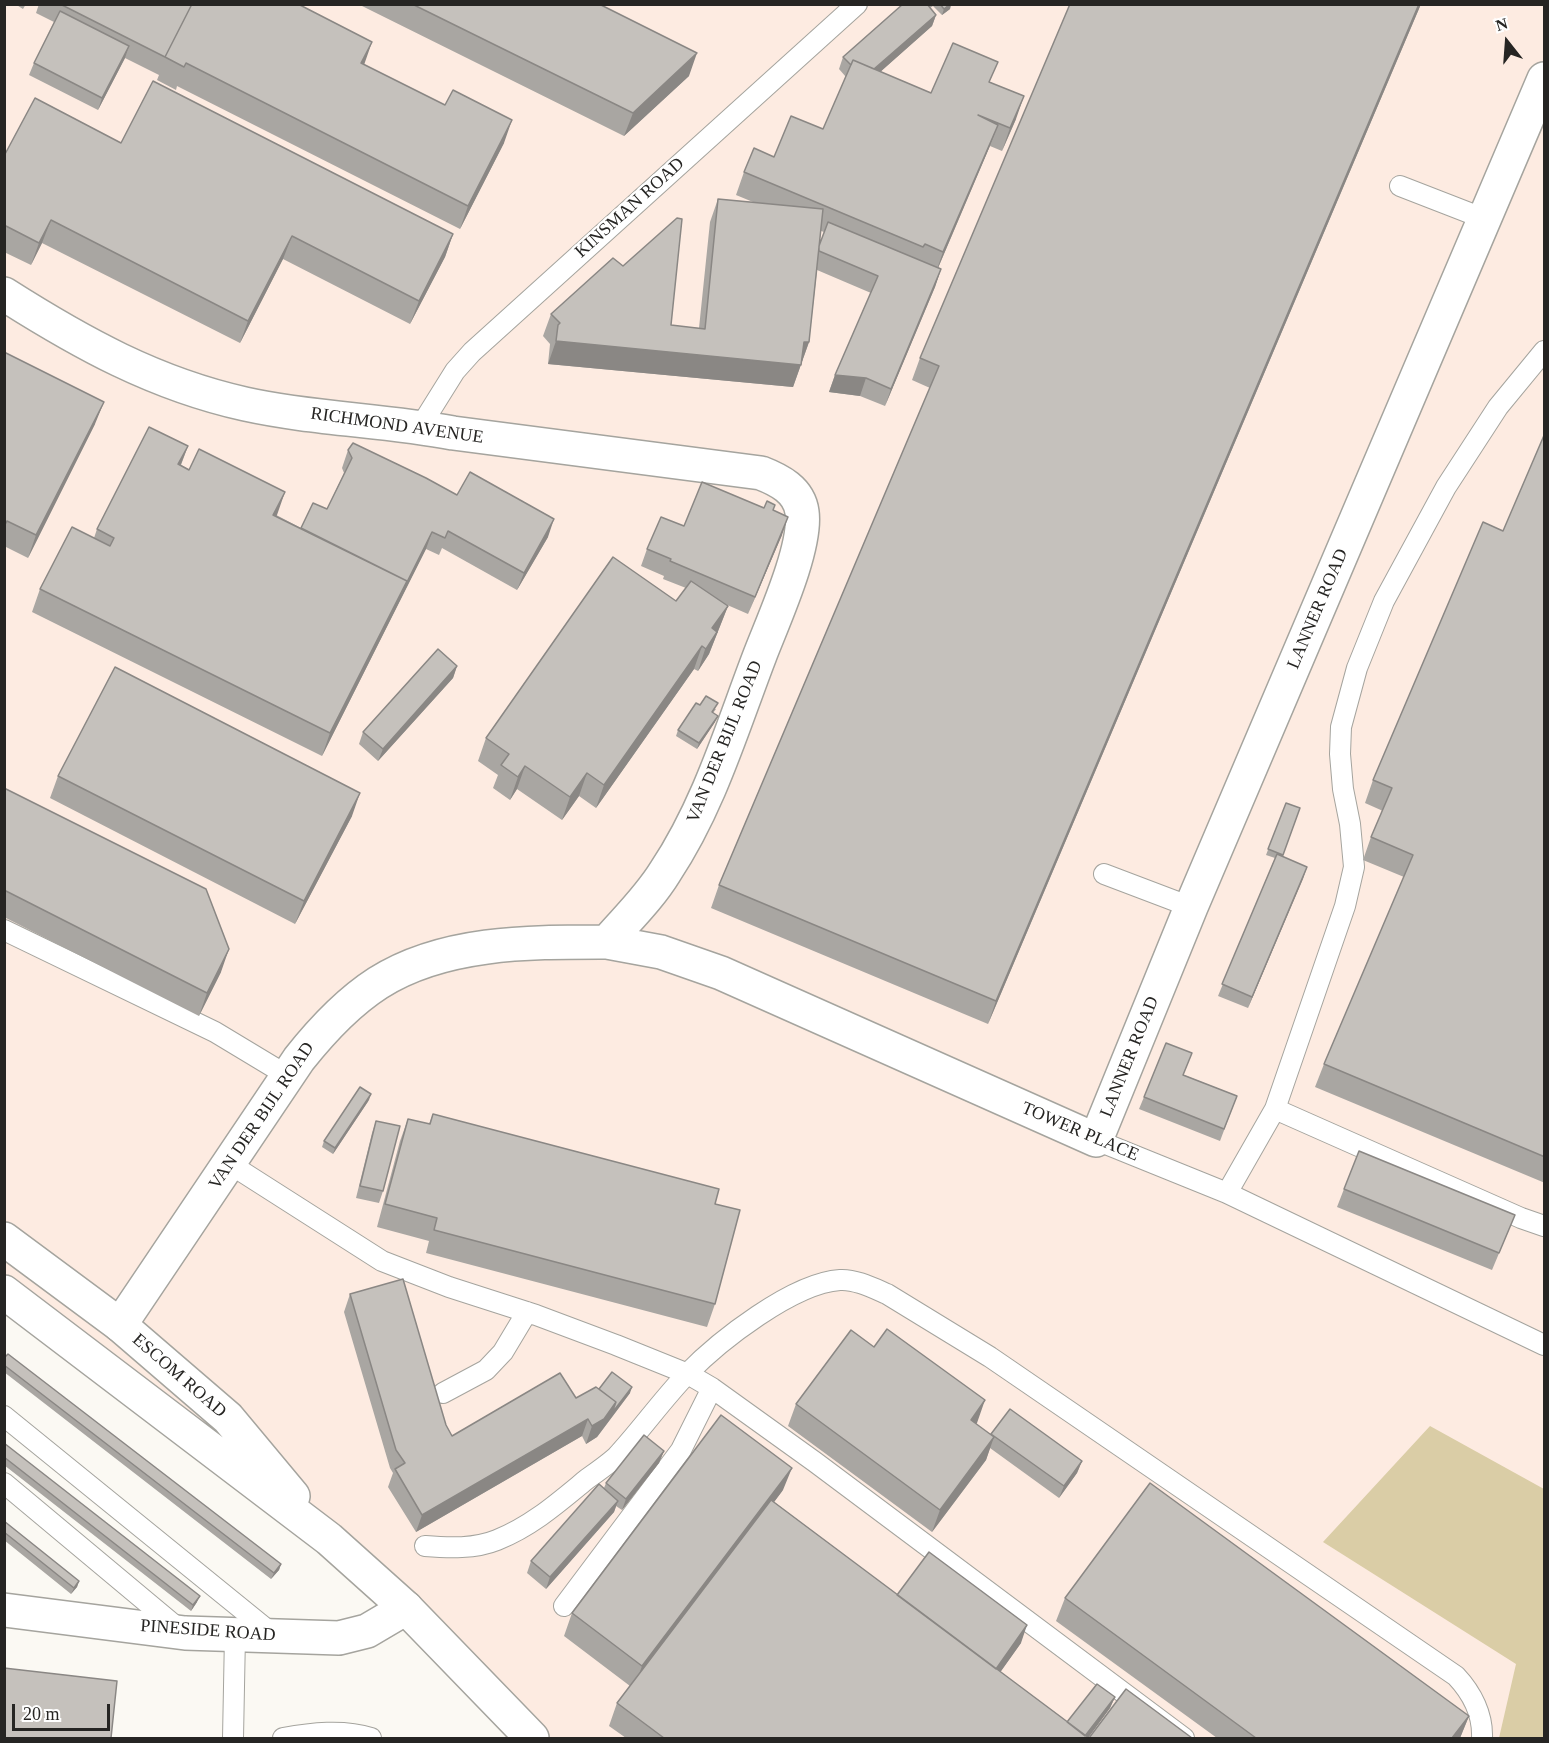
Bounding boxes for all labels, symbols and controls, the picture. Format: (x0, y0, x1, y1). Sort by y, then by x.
north arrow (1477, 12, 1537, 72)
text: N (1494, 14, 1510, 34)
street label: KINSMAN ROAD (571, 153, 689, 263)
street label: RICHMOND AVENUE (309, 403, 485, 449)
street label: LANNER ROAD (1283, 546, 1353, 672)
street label: VAN DER BIJL ROAD (683, 658, 767, 826)
street label: LANNER ROAD (1096, 993, 1164, 1121)
street label: VAN DER BIJL ROAD (205, 1038, 319, 1194)
street label: TOWER PLACE (1018, 1098, 1142, 1166)
street label: ESCOM ROAD (128, 1329, 230, 1423)
street label: PINESIDE ROAD (140, 1616, 276, 1646)
scale bar (15, 1692, 112, 1730)
text: 20 m (23, 1704, 60, 1724)

